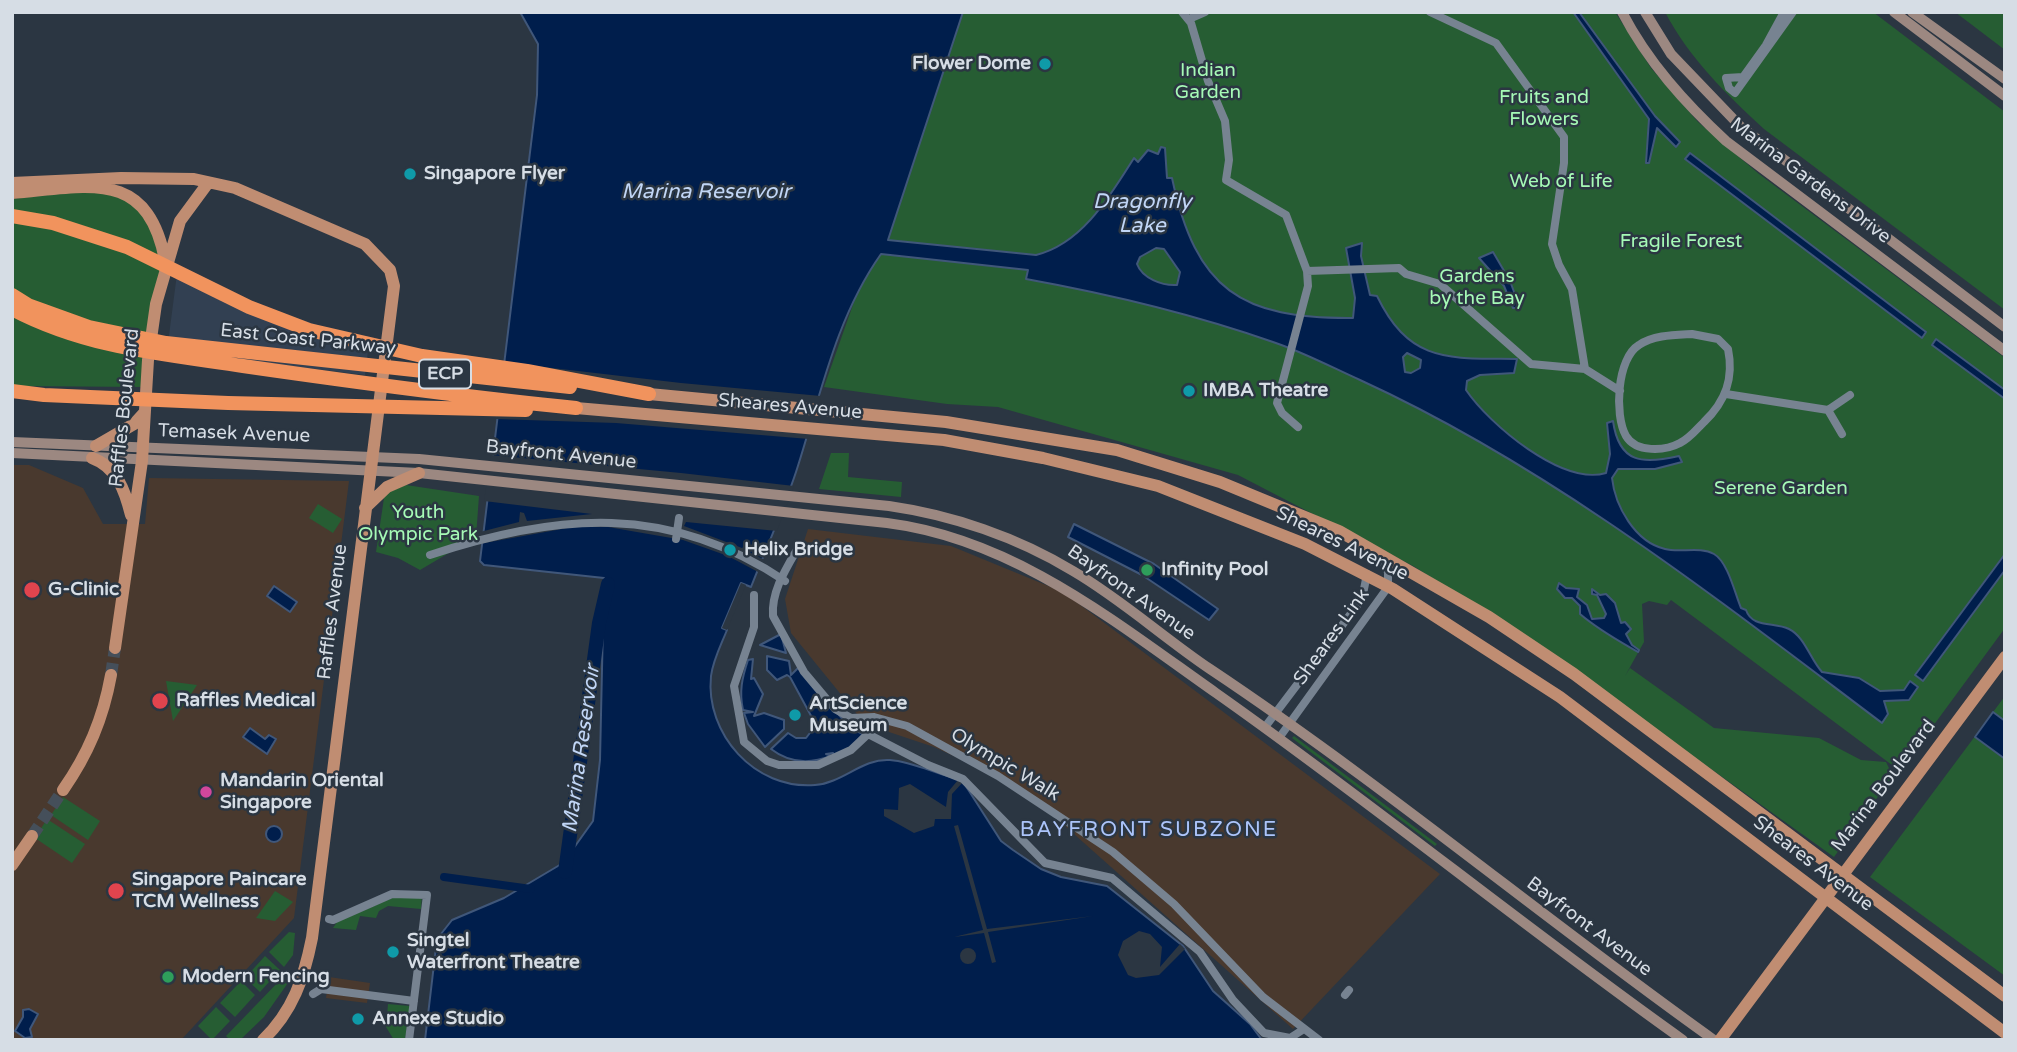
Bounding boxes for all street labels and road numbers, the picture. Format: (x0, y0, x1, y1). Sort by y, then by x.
street label: Marina Gardens Drive (1725, 113, 1895, 249)
street label: East Coast Parkway (219, 319, 397, 361)
street label: Raffles Boulevard (105, 327, 145, 489)
road number: ECP (419, 360, 471, 388)
street label: Sheares Avenue (717, 389, 863, 425)
street label: Temasek Avenue (157, 420, 311, 448)
street label: Bayfront Avenue (485, 436, 637, 474)
street label: Sheares Avenue (1272, 502, 1412, 586)
street label: Bayfront Avenue (1063, 540, 1199, 646)
street label: Raffles Avenue (313, 543, 353, 681)
street label: Sheares Link (1289, 584, 1375, 690)
street label: Marina Boulevard (1827, 715, 1941, 857)
street label: Olympic Walk (946, 723, 1064, 807)
street label: Sheares Avenue (1748, 811, 1878, 917)
street label: Bayfront Avenue (1522, 872, 1656, 982)

